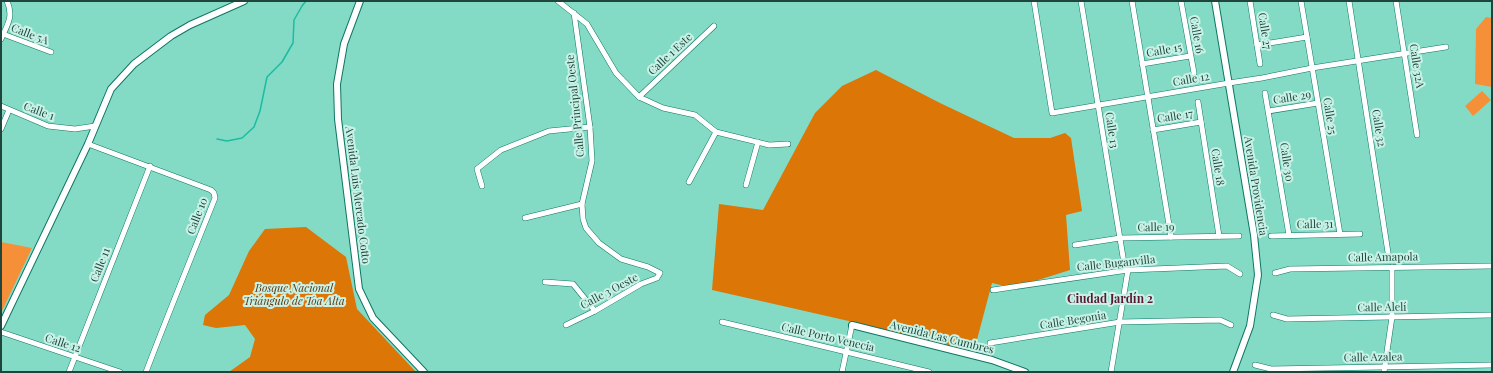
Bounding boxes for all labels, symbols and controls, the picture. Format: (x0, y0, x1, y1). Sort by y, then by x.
street label: Calle 27 (1255, 11, 1276, 51)
street label: Calle 16 (1187, 15, 1208, 55)
street label: Calle 5A (9, 20, 51, 48)
street label: Calle 1 Este (644, 29, 695, 78)
street label: Calle 15 (1145, 39, 1183, 60)
street label: Calle 32A (1407, 43, 1428, 89)
street label: Calle Principal Oeste (562, 54, 587, 158)
street label: Calle 12 (1171, 68, 1210, 89)
street label: Calle 29 (1272, 86, 1312, 107)
street label: Calle 25 (1320, 96, 1341, 136)
street label: Calle 1 (22, 98, 57, 123)
street label: Calle 17 (1156, 105, 1194, 126)
street label: Calle 32 (1369, 108, 1390, 148)
street label: Calle 13 (1102, 111, 1123, 149)
street label: Avenida Luis Mercado Cotto (342, 124, 374, 265)
street label: Avenida Providencia (1241, 134, 1272, 237)
street label: Calle 30 (1277, 141, 1298, 183)
street label: Calle 18 (1208, 147, 1229, 187)
street label: Calle 10 (183, 195, 211, 236)
street label: Calle 31 (1297, 216, 1333, 231)
street label: Calle 19 (1137, 219, 1175, 234)
street label: Calle 11 (86, 245, 113, 284)
street label: Calle Amapola (1348, 248, 1419, 265)
street label: Calle Buganvilla (1076, 251, 1156, 274)
street label: Calle 3 Oeste (577, 269, 641, 312)
park label: Bosque Nacional Triángulo de Toa Alta (243, 280, 345, 308)
district label: Ciudad Jardín 2 (1067, 290, 1153, 306)
street label: Calle Alelí (1357, 299, 1407, 314)
street label: Calle Begonia (1039, 307, 1108, 332)
street label: Avenida Las Cumbres (888, 316, 996, 357)
street label: Calle Porto Venecia (780, 319, 877, 355)
street label: Calle 12 (43, 330, 83, 355)
street label: Calle Azalea (1343, 348, 1403, 365)

